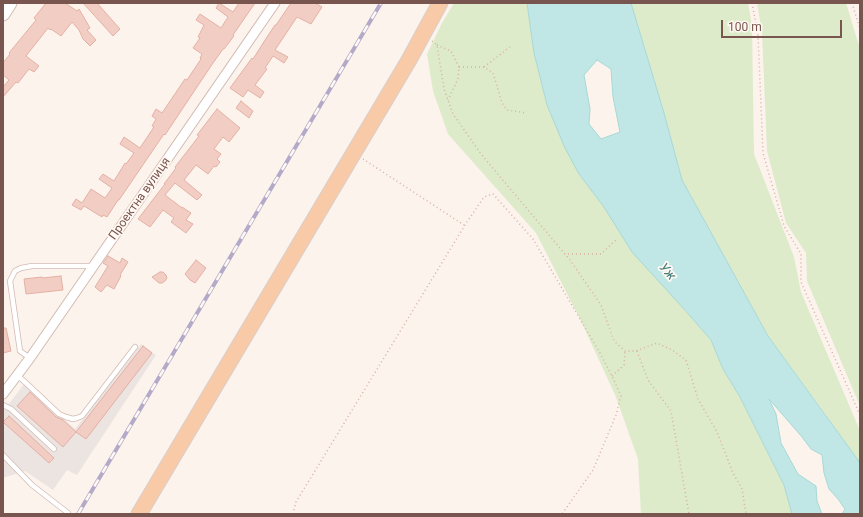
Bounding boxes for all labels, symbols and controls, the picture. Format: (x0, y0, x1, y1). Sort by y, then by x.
scale bar (723, 12, 844, 38)
text: 100 m (728, 20, 762, 34)
street label: Проектна вулиця (106, 155, 174, 243)
water label: Уж (655, 260, 679, 284)

